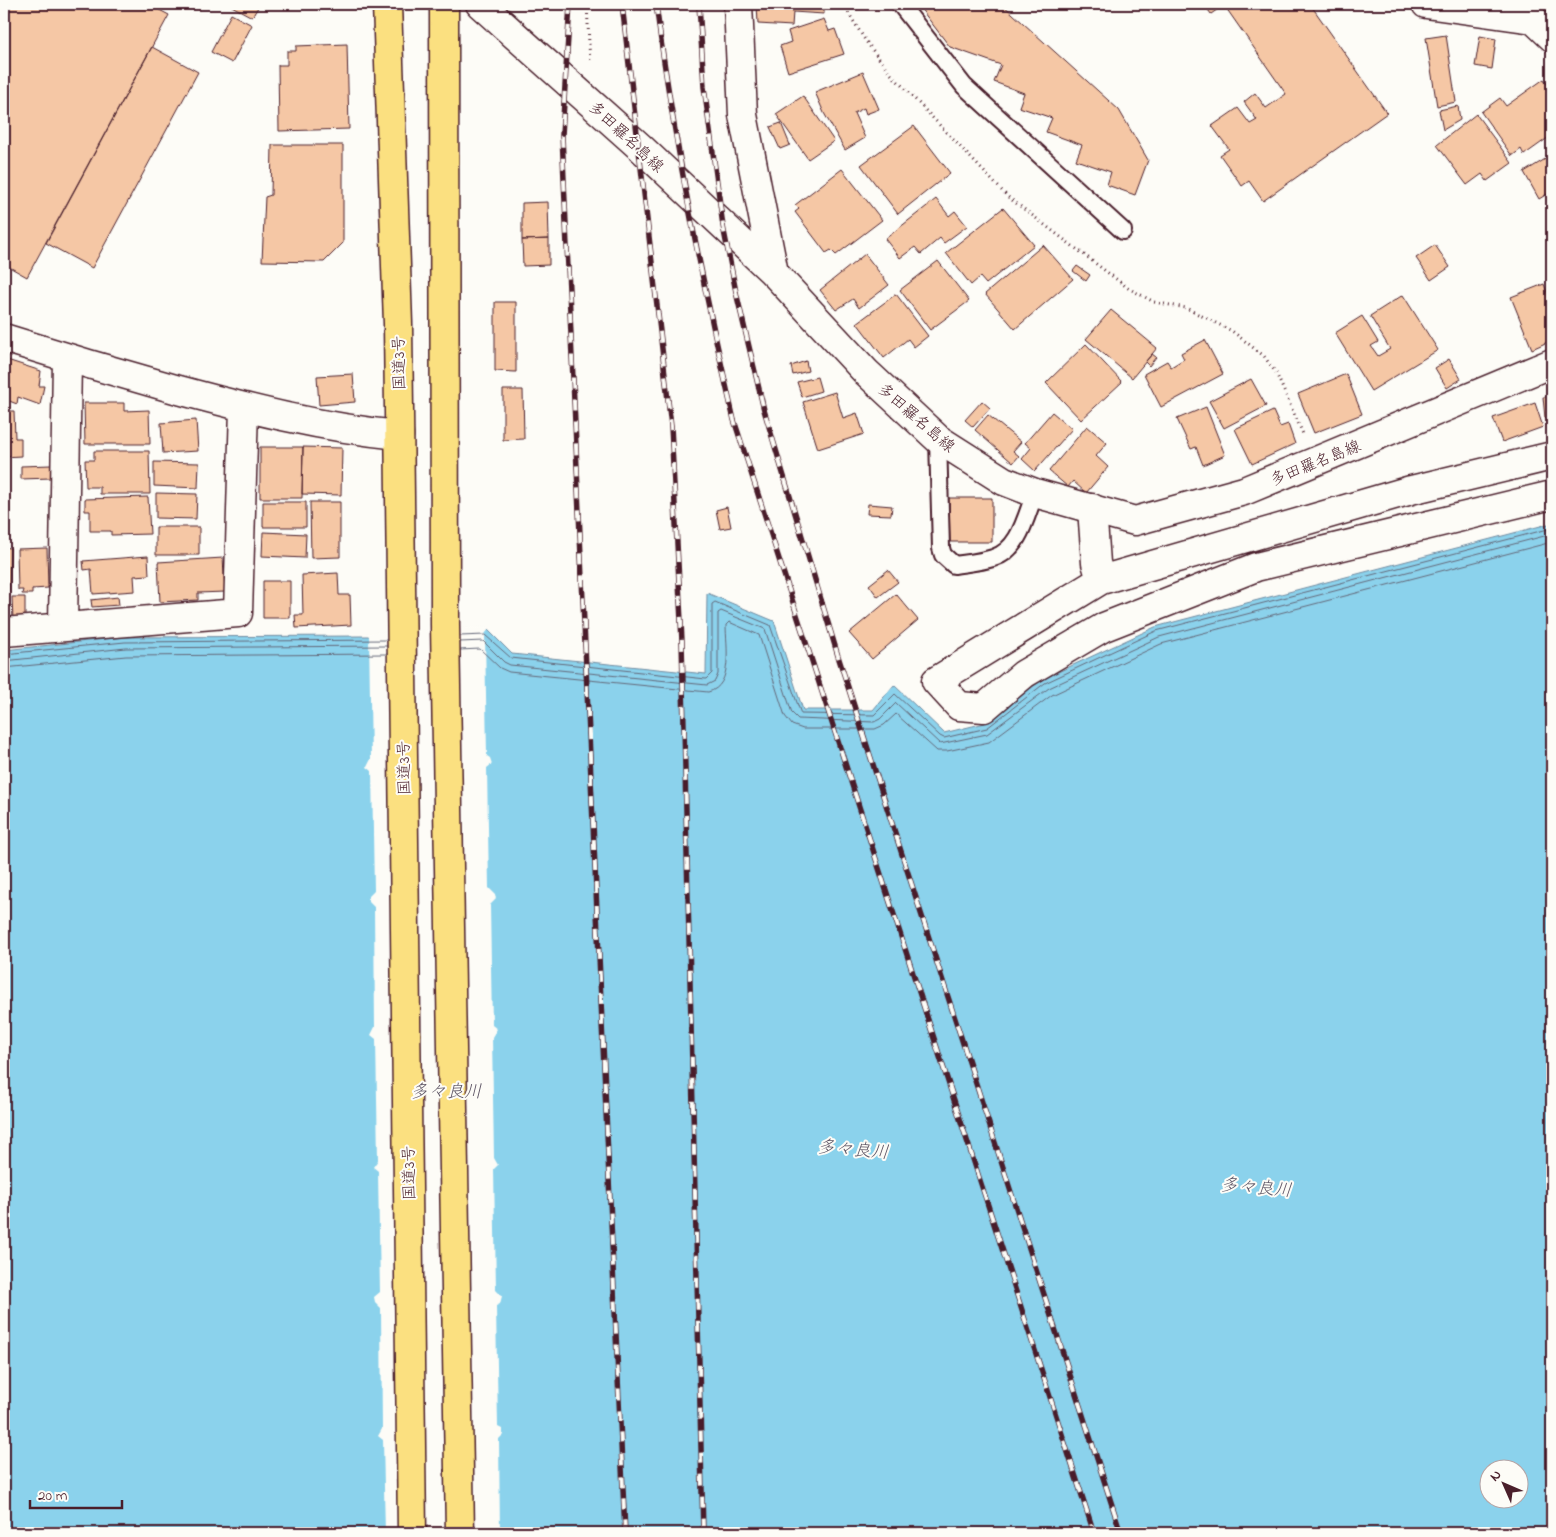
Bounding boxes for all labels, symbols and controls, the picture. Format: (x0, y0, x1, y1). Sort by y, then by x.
street label: 多田羅名島線 (582, 96, 669, 179)
street label: 国道3号 (388, 335, 412, 390)
street label: 多田羅名島線 (872, 378, 960, 459)
street label: 多田羅名島線 (1267, 435, 1365, 493)
street label: 国道3号 (393, 740, 417, 795)
water label: 多々良川 (410, 1080, 482, 1106)
water label: 多々良川 (816, 1135, 890, 1167)
street label: 国道3号 (398, 1145, 422, 1200)
water label: 多々良川 (1219, 1173, 1293, 1205)
north arrow (1478, 1460, 1528, 1510)
text: N (1485, 1465, 1507, 1487)
scale bar (30, 1477, 122, 1509)
text: 20 m (38, 1485, 68, 1507)

